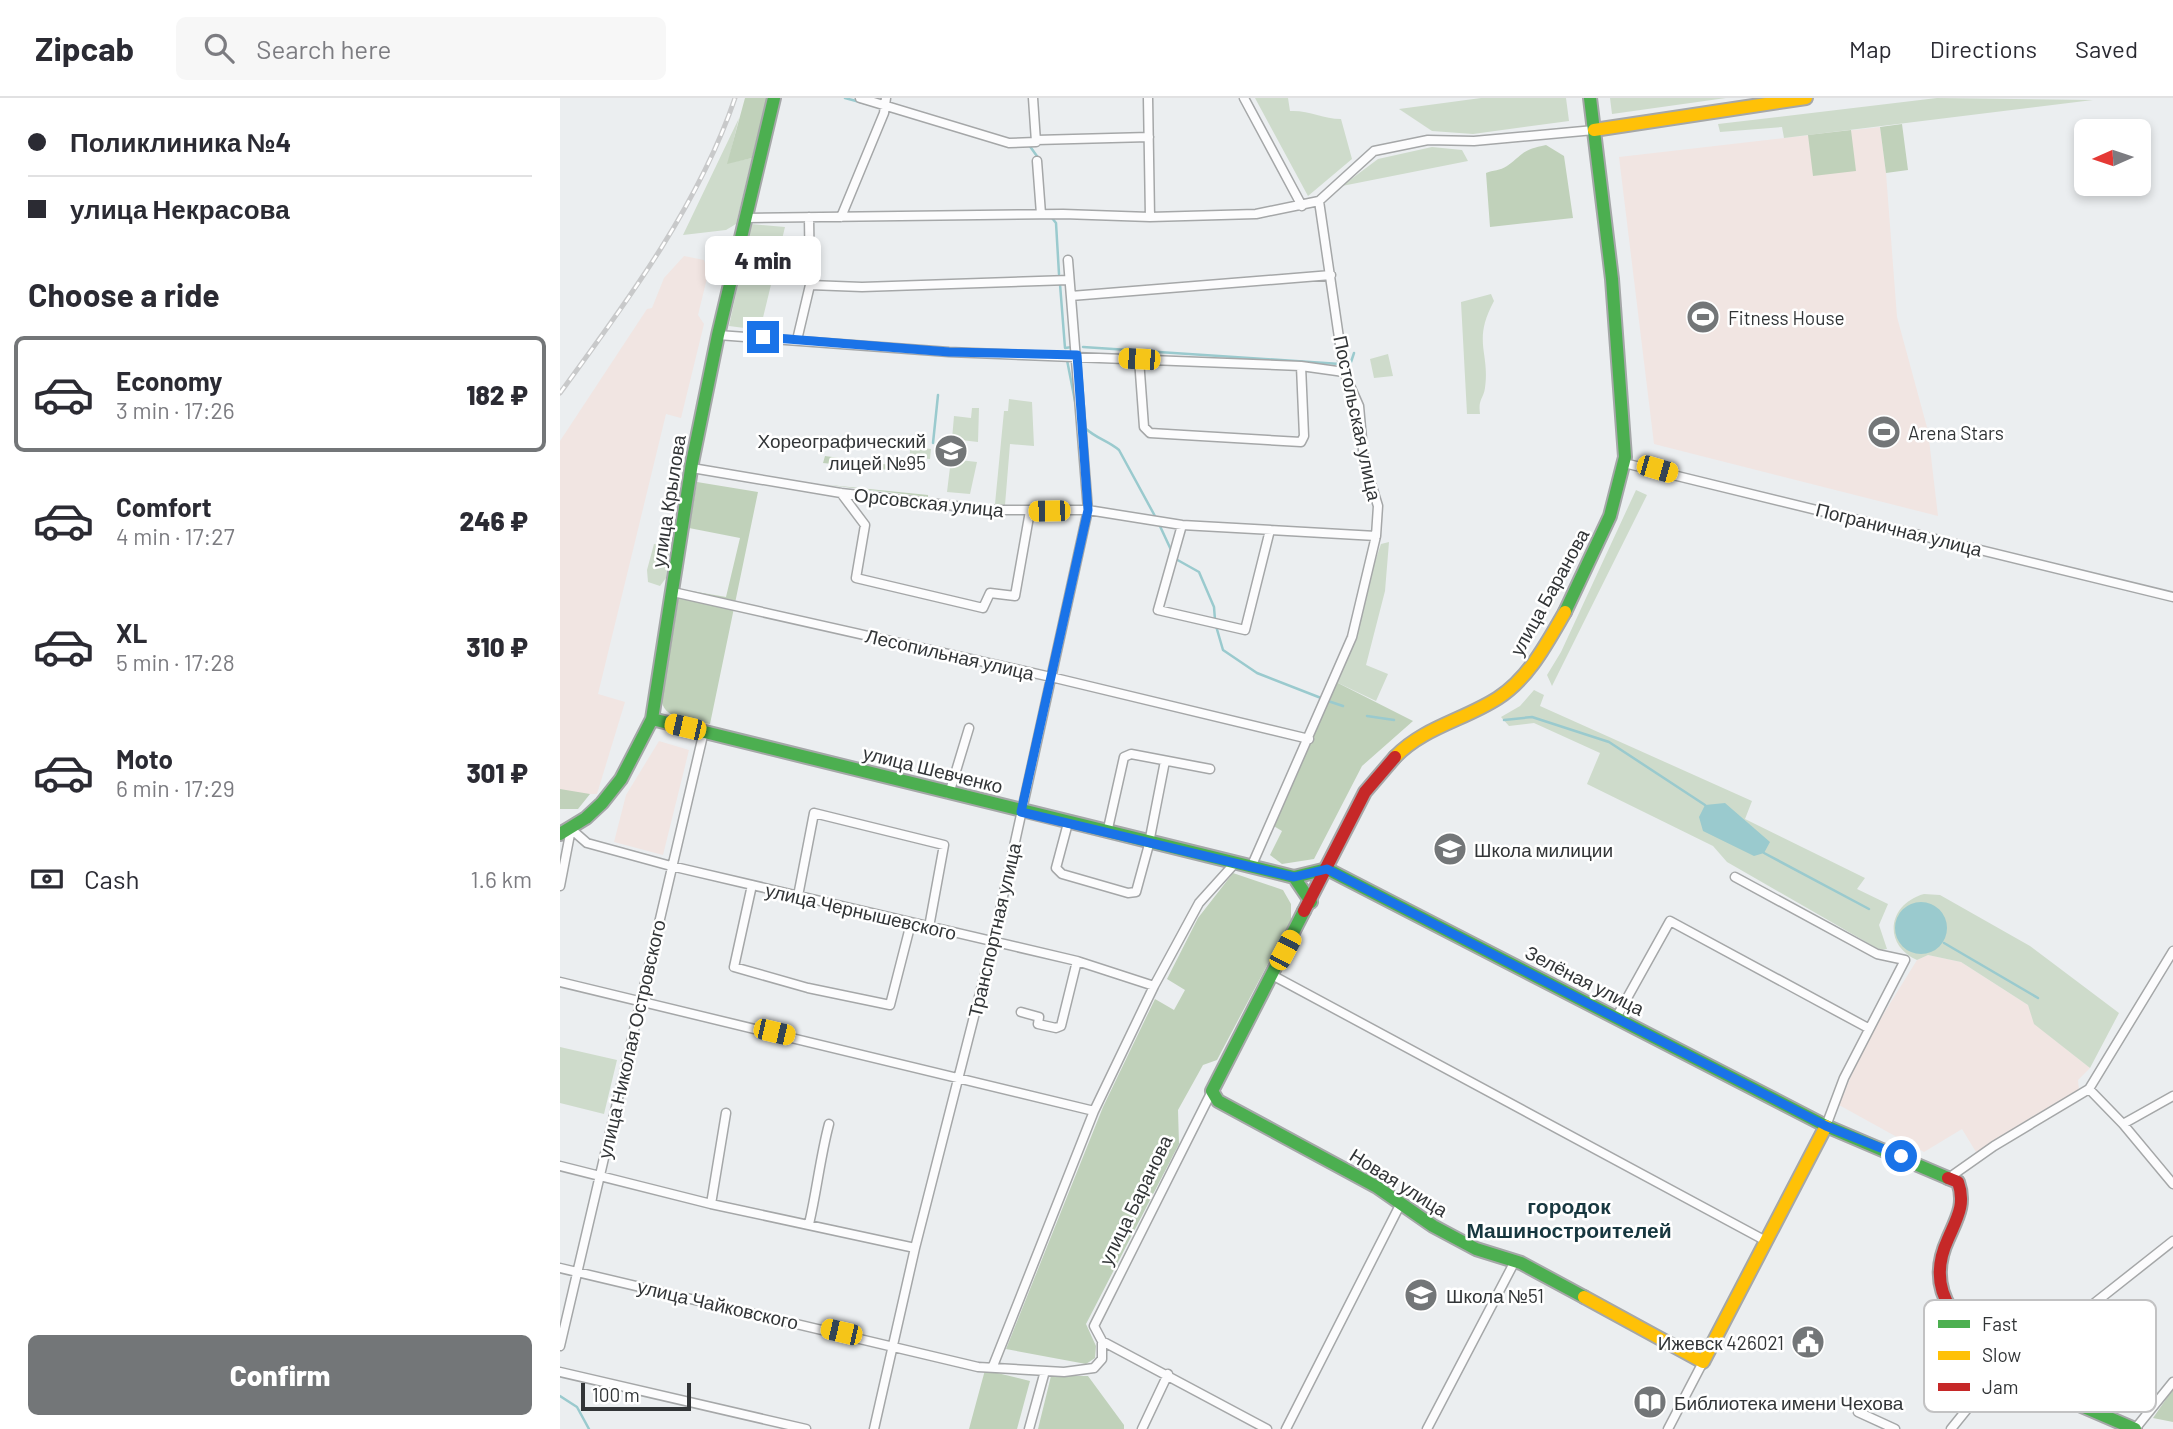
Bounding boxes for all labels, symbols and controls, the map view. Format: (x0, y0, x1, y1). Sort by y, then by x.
search box (176, 17, 666, 80)
text: Zipcab (35, 28, 134, 68)
icon: search (200, 29, 238, 67)
text: Search here (256, 33, 391, 64)
text: Map (1849, 34, 1892, 63)
text: Directions (1930, 34, 2037, 63)
text: Saved (2075, 34, 2138, 63)
north arrow (2074, 119, 2151, 196)
map controls (2074, 119, 2151, 196)
text: Поликлиника №4 (70, 126, 291, 157)
text: улица Некрасова (70, 193, 290, 224)
callout: 4 min (705, 236, 821, 285)
text: 4 min (735, 246, 791, 274)
text: Choose a ride (28, 275, 220, 313)
sports icon: Fitness House (1684, 298, 1722, 336)
place label: Fitness House (1728, 306, 1845, 329)
route end (747, 321, 779, 353)
street label: Постольская улица (1329, 333, 1387, 503)
car (1118, 347, 1161, 371)
icon: car (32, 363, 95, 426)
text: Economy (116, 365, 222, 396)
text: 182 ₽ (466, 379, 528, 410)
text: 3 min · 17:26 (116, 396, 235, 424)
sports icon: Arena Stars (1865, 413, 1903, 451)
place label: Arena Stars (1908, 421, 2004, 444)
place label: Хореографический лицей №95 (757, 429, 926, 474)
school or university icon: Хореографический лицей №95 (932, 432, 970, 470)
street label: улица Крылова (646, 433, 690, 569)
car (1634, 453, 1681, 485)
street label: Орсовская улица (853, 483, 1006, 521)
icon: car (32, 489, 95, 552)
text: Comfort (116, 491, 212, 522)
street label: Пограничная улица (1813, 497, 1985, 561)
car (1028, 500, 1071, 522)
text: 246 ₽ (459, 505, 528, 536)
text: 4 min · 17:27 (116, 522, 235, 550)
street label: улица Баранова (1505, 524, 1594, 660)
icon: car (32, 615, 95, 678)
text: XL (116, 617, 147, 648)
street label: Лесопильная улица (863, 623, 1037, 685)
text: 310 ₽ (466, 631, 528, 662)
text: 5 min · 17:28 (116, 648, 235, 676)
car (663, 712, 708, 742)
icon: car (32, 741, 95, 804)
street label: улица Шевченко (861, 741, 1005, 797)
text: Moto (116, 743, 173, 774)
text: 301 ₽ (466, 757, 528, 788)
text: 6 min · 17:29 (116, 774, 235, 802)
school or university icon: Школа милиции (1431, 830, 1469, 868)
place label: Школа милиции (1474, 838, 1613, 861)
street label: Транспортная улица (963, 840, 1025, 1020)
icon: cash (28, 860, 66, 898)
text: Cash (84, 863, 139, 894)
text: 1.6 km (471, 865, 532, 893)
street label: улица Чернышевского (763, 878, 959, 944)
street label: улица Николая Островского (592, 917, 670, 1161)
car (1266, 927, 1305, 973)
street label: Зелёная улица (1522, 940, 1649, 1020)
car (752, 1017, 797, 1047)
street label: улица Баранова (1094, 1131, 1177, 1269)
route start (1885, 1140, 1917, 1172)
street label: Новая улица (1346, 1143, 1453, 1221)
district label: городок Машиностроителей (1466, 1193, 1672, 1242)
street label: улица Чайковского (635, 1274, 801, 1334)
school or university icon: Школа №51 (1402, 1276, 1440, 1314)
place label: Школа №51 (1446, 1284, 1544, 1307)
legend (1924, 1300, 2156, 1412)
text: Fast (1982, 1312, 2018, 1335)
car (819, 1317, 864, 1347)
public building icon: Ижевск 426021 (1789, 1323, 1827, 1361)
place label: Ижевск 426021 (1658, 1331, 1784, 1354)
button: Confirm (28, 1335, 532, 1415)
text: Slow (1982, 1343, 2021, 1366)
text: Jam (1982, 1375, 2018, 1398)
scale bar (581, 1380, 691, 1412)
text: 100 m (592, 1383, 640, 1406)
library icon: Библиотека имени Чехова (1631, 1383, 1669, 1421)
place label: Библиотека имени Чехова (1674, 1391, 1904, 1414)

